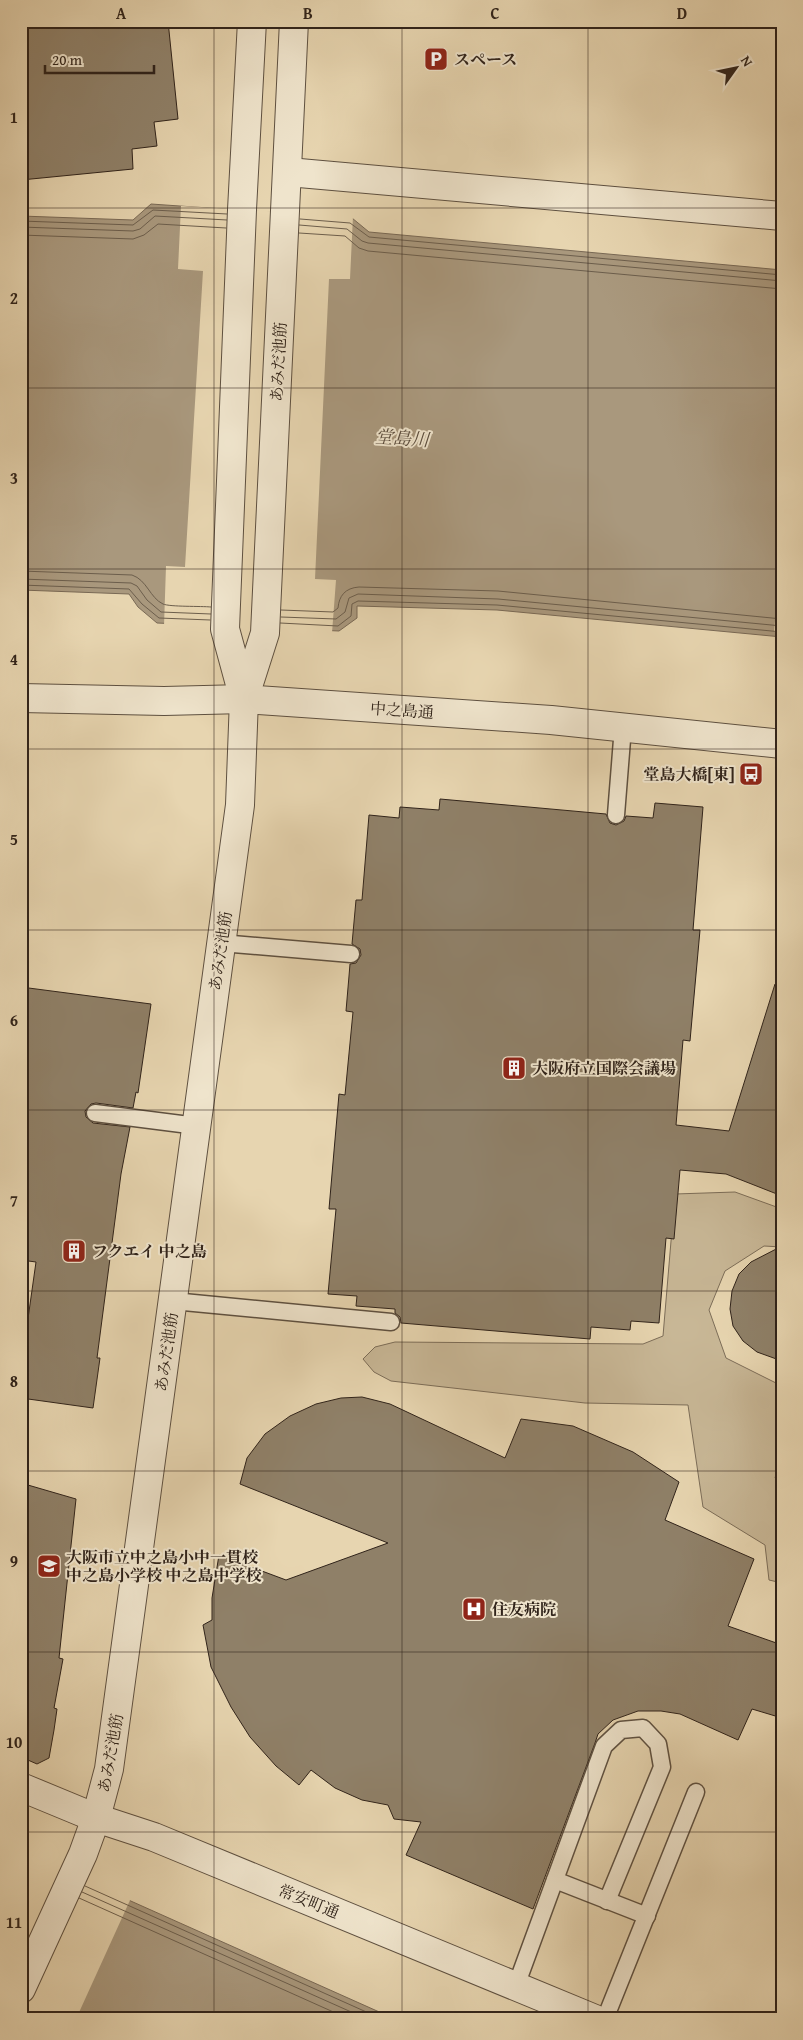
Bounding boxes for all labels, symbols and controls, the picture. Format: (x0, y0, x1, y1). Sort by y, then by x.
text: A (116, 1, 127, 25)
text: B (303, 1, 313, 25)
text: C (490, 1, 500, 25)
text: D (677, 1, 687, 25)
scale bar (45, 42, 154, 74)
north arrow (710, 42, 760, 92)
parking icon: スペース (423, 46, 449, 72)
place label: スペース (454, 47, 517, 71)
text: 20 m (52, 49, 83, 70)
text: N (736, 52, 758, 71)
text: 1 (10, 105, 18, 129)
text: 2 (10, 286, 18, 310)
street label: あみだ池筋 (264, 321, 292, 403)
water label: 堂島川 (374, 423, 432, 453)
text: 3 (10, 466, 18, 490)
text: 4 (10, 647, 18, 671)
street label: 中之島通 (369, 696, 435, 724)
bus stop icon: 堂島大橋[東] (738, 761, 764, 787)
place label: 堂島大橋[東] (644, 762, 734, 786)
text: 5 (10, 827, 18, 851)
street label: あみだ池筋 (203, 910, 237, 992)
text: 6 (10, 1008, 18, 1032)
building icon: 大阪府立国際会議場 (501, 1055, 527, 1081)
place label: 大阪府立国際会議場 (532, 1056, 676, 1080)
text: 7 (10, 1188, 18, 1212)
building icon: フクエイ 中之島 (61, 1238, 87, 1264)
place label: フクエイ 中之島 (92, 1239, 207, 1263)
street label: あみだ池筋 (149, 1311, 183, 1393)
text: 8 (10, 1369, 18, 1393)
place label: 大阪市立中之島小中一貫校 中之島小学校 中之島中学校 (66, 1545, 263, 1587)
text: 9 (10, 1549, 18, 1573)
school or university icon: 大阪市立中之島小中一貫校 中之島小学校 中之島中学校 (36, 1553, 62, 1579)
hospital icon: 住友病院 (461, 1596, 487, 1622)
place label: 住友病院 (492, 1597, 556, 1621)
street label: あみだ池筋 (91, 1712, 129, 1794)
text: 10 (6, 1730, 22, 1754)
street label: 常安町通 (275, 1878, 343, 1924)
text: 11 (6, 1910, 22, 1934)

